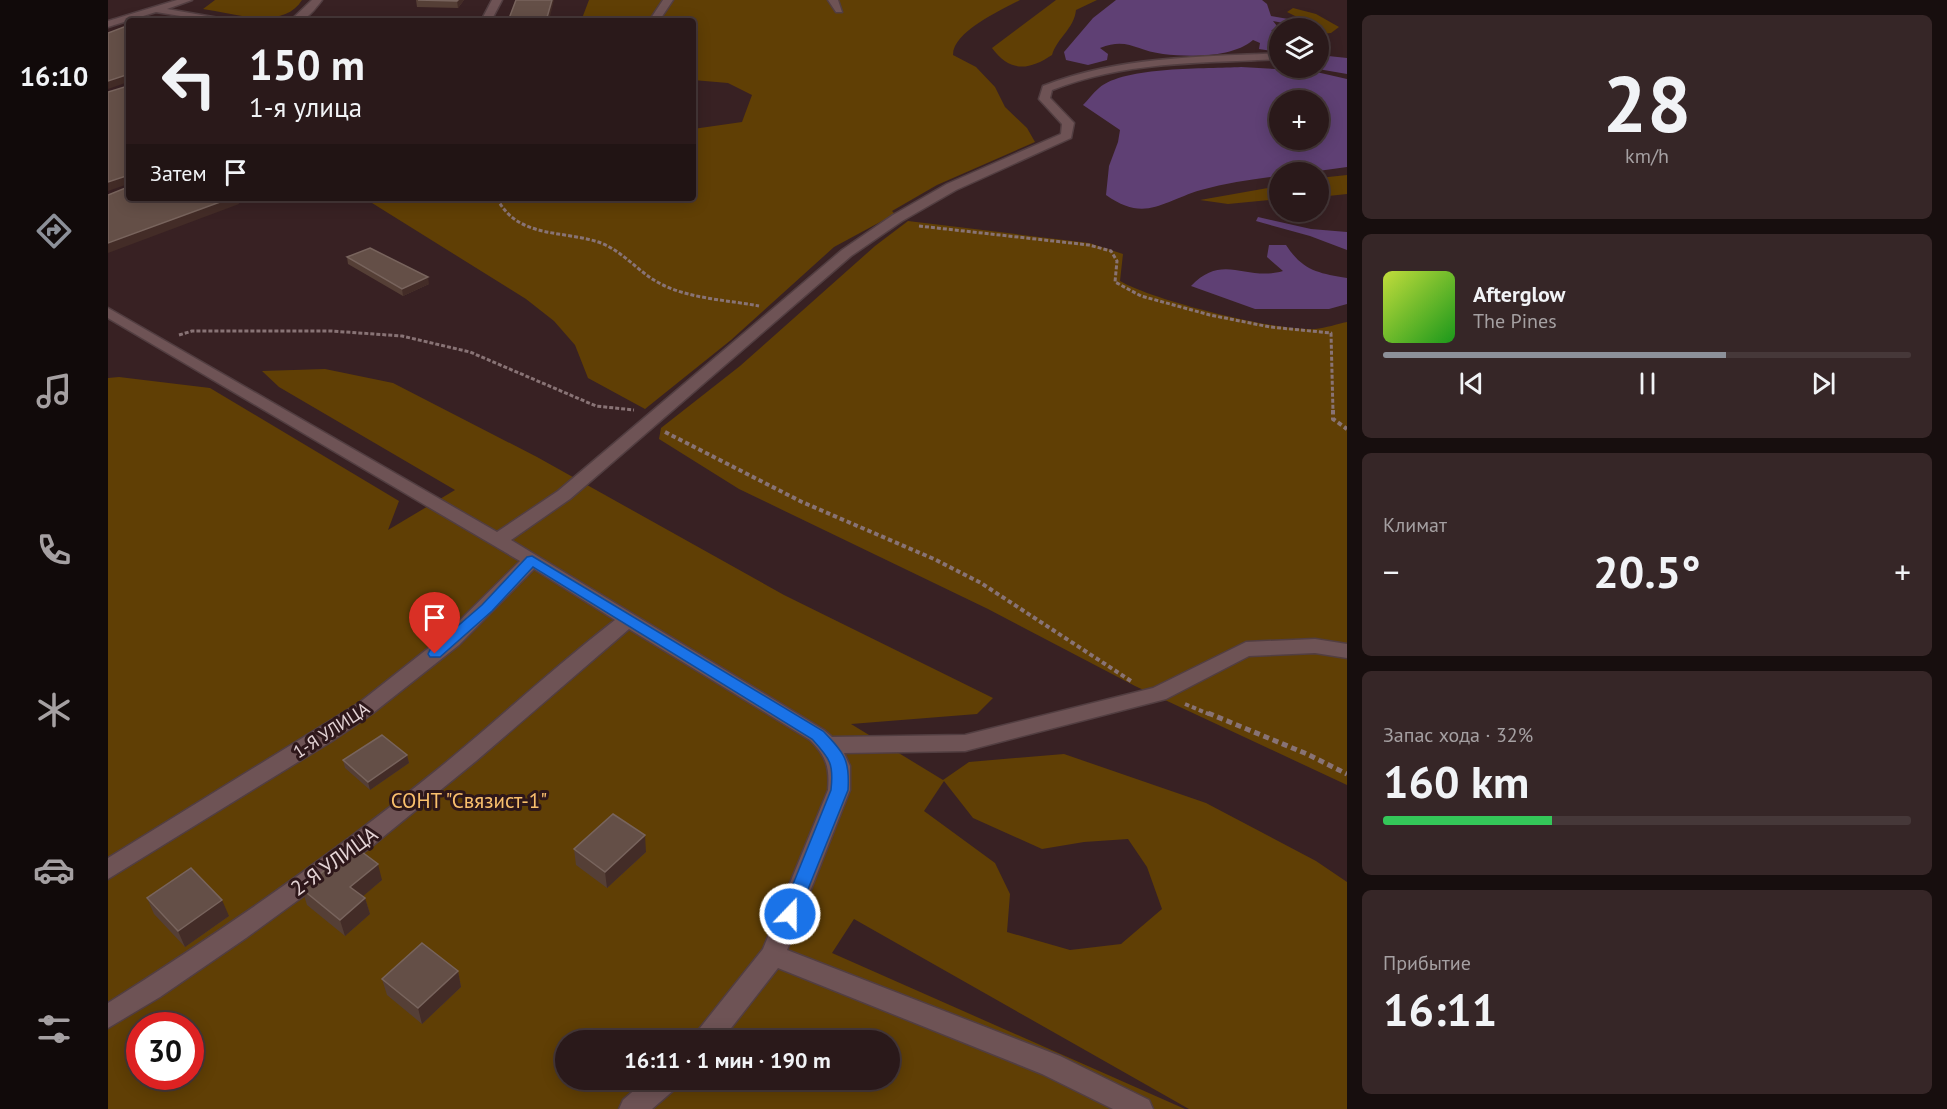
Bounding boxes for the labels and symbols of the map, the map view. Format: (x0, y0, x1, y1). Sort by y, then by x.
pin (409, 592, 460, 654)
street label: 1-Я УЛИЦА (288, 697, 374, 763)
park label: СОНТ "Связист-1" (391, 787, 547, 814)
street label: 2-Я УЛИЦА (285, 820, 383, 902)
position arrow (758, 882, 822, 946)
speed limit sign: 30 (126, 1012, 204, 1090)

